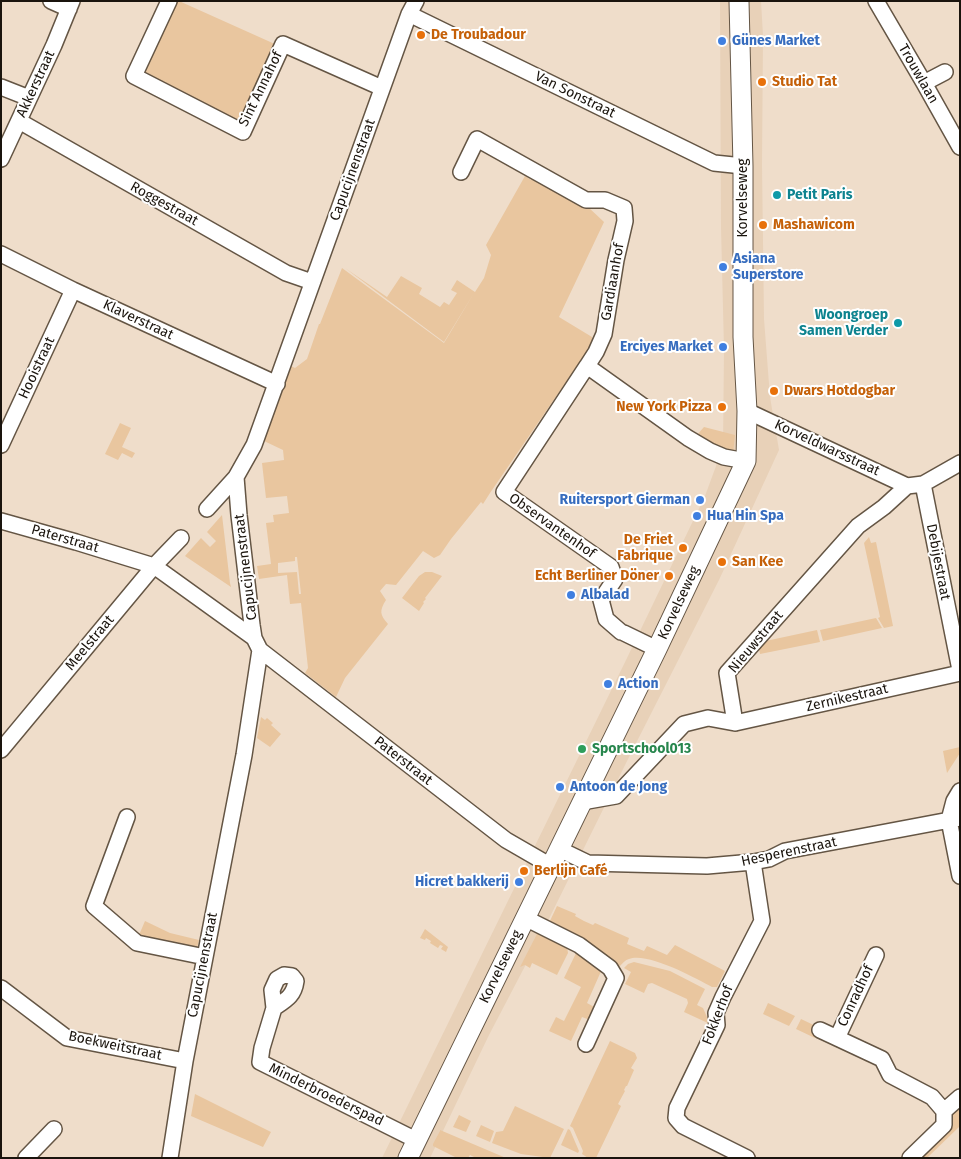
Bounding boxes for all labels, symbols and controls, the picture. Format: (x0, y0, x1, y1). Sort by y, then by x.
place label: De Troubadour (431, 27, 526, 43)
marker: De Troubadour (415, 29, 427, 41)
place label: Günes Market (732, 33, 820, 49)
marker: Günes Market (716, 35, 728, 47)
street label: Trouwlaan (894, 41, 942, 107)
street label: Akkerstraat (13, 48, 59, 120)
street label: Sint Annahof (236, 49, 286, 129)
street label: Van Sonstraat (532, 68, 618, 122)
place label: Studio Tat (772, 74, 837, 90)
marker: Studio Tat (756, 76, 768, 88)
street label: Capucijnenstraat (327, 117, 379, 223)
street label: Korvelseweg (735, 158, 751, 238)
street label: Roggestraat (127, 178, 201, 230)
place label: Petit Paris (787, 187, 852, 203)
marker: Petit Paris (771, 189, 783, 201)
place label: Mashawicom (773, 217, 855, 233)
marker: Mashawicom (757, 219, 769, 231)
street label: Gardiaanhof (598, 242, 628, 322)
place label: Asiana Superstore (733, 251, 804, 284)
marker: Asiana Superstore (717, 261, 729, 273)
street label: Klaverstraat (100, 296, 176, 344)
place label: Woongroep Samen Verder (799, 307, 888, 340)
marker: Woongroep Samen Verder (892, 317, 904, 329)
street label: Hooistraat (15, 334, 59, 402)
place label: Erciyes Market (620, 339, 713, 355)
marker: Erciyes Market (717, 341, 729, 353)
place label: Dwars Hotdogbar (784, 383, 895, 399)
marker: Dwars Hotdogbar (768, 385, 780, 397)
place label: New York Pizza (616, 399, 712, 415)
marker: New York Pizza (716, 401, 728, 413)
street label: Korveldwarsstraat (772, 416, 882, 480)
street label: Observantenhof (505, 490, 599, 562)
place label: Ruitersport Gierman (560, 492, 690, 508)
marker: Ruitersport Gierman (694, 494, 706, 506)
place label: Hua Hin Spa (707, 508, 784, 524)
marker: Hua Hin Spa (691, 510, 703, 522)
street label: Capucijnenstraat (231, 513, 261, 621)
street label: Paterstraat (29, 521, 101, 557)
street label: Debijestraat (922, 523, 954, 601)
place label: De Friet Fabrique (617, 532, 673, 564)
marker: De Friet Fabrique (677, 542, 689, 554)
place label: San Kee (732, 554, 783, 570)
marker: San Kee (716, 556, 728, 568)
street label: Korvelseweg (655, 564, 703, 642)
place label: Echt Berliner Döner (535, 568, 659, 584)
marker: Echt Berliner Döner (663, 570, 675, 582)
place label: Albalad (581, 587, 629, 603)
marker: Albalad (565, 589, 577, 601)
street label: Nieuwstraat (725, 607, 787, 677)
street label: Meelstraat (62, 612, 118, 674)
place label: Action (618, 676, 659, 692)
marker: Action (602, 678, 614, 690)
street label: Zernikestraat (804, 680, 890, 716)
street label: Paterstraat (370, 733, 436, 789)
place label: Sportschool013 (592, 741, 691, 757)
marker: Sportschool013 (576, 743, 588, 755)
place label: Antoon de Jong (570, 779, 667, 795)
marker: Antoon de Jong (554, 781, 566, 793)
street label: Hesperenstraat (740, 834, 838, 870)
place label: Berlijn Café (534, 863, 608, 879)
marker: Berlijn Café (518, 865, 530, 877)
place label: Hicret bakkerij (415, 874, 509, 890)
marker: Hicret bakkerij (513, 876, 525, 888)
street label: Capucijnenstraat (185, 911, 221, 1019)
street label: Korvelseweg (476, 928, 526, 1006)
street label: Conradhof (834, 963, 878, 1029)
street label: Fokkerhof (699, 983, 737, 1047)
street label: Boekweitstraat (67, 1028, 163, 1064)
street label: Minderbroederspad (266, 1060, 386, 1130)

